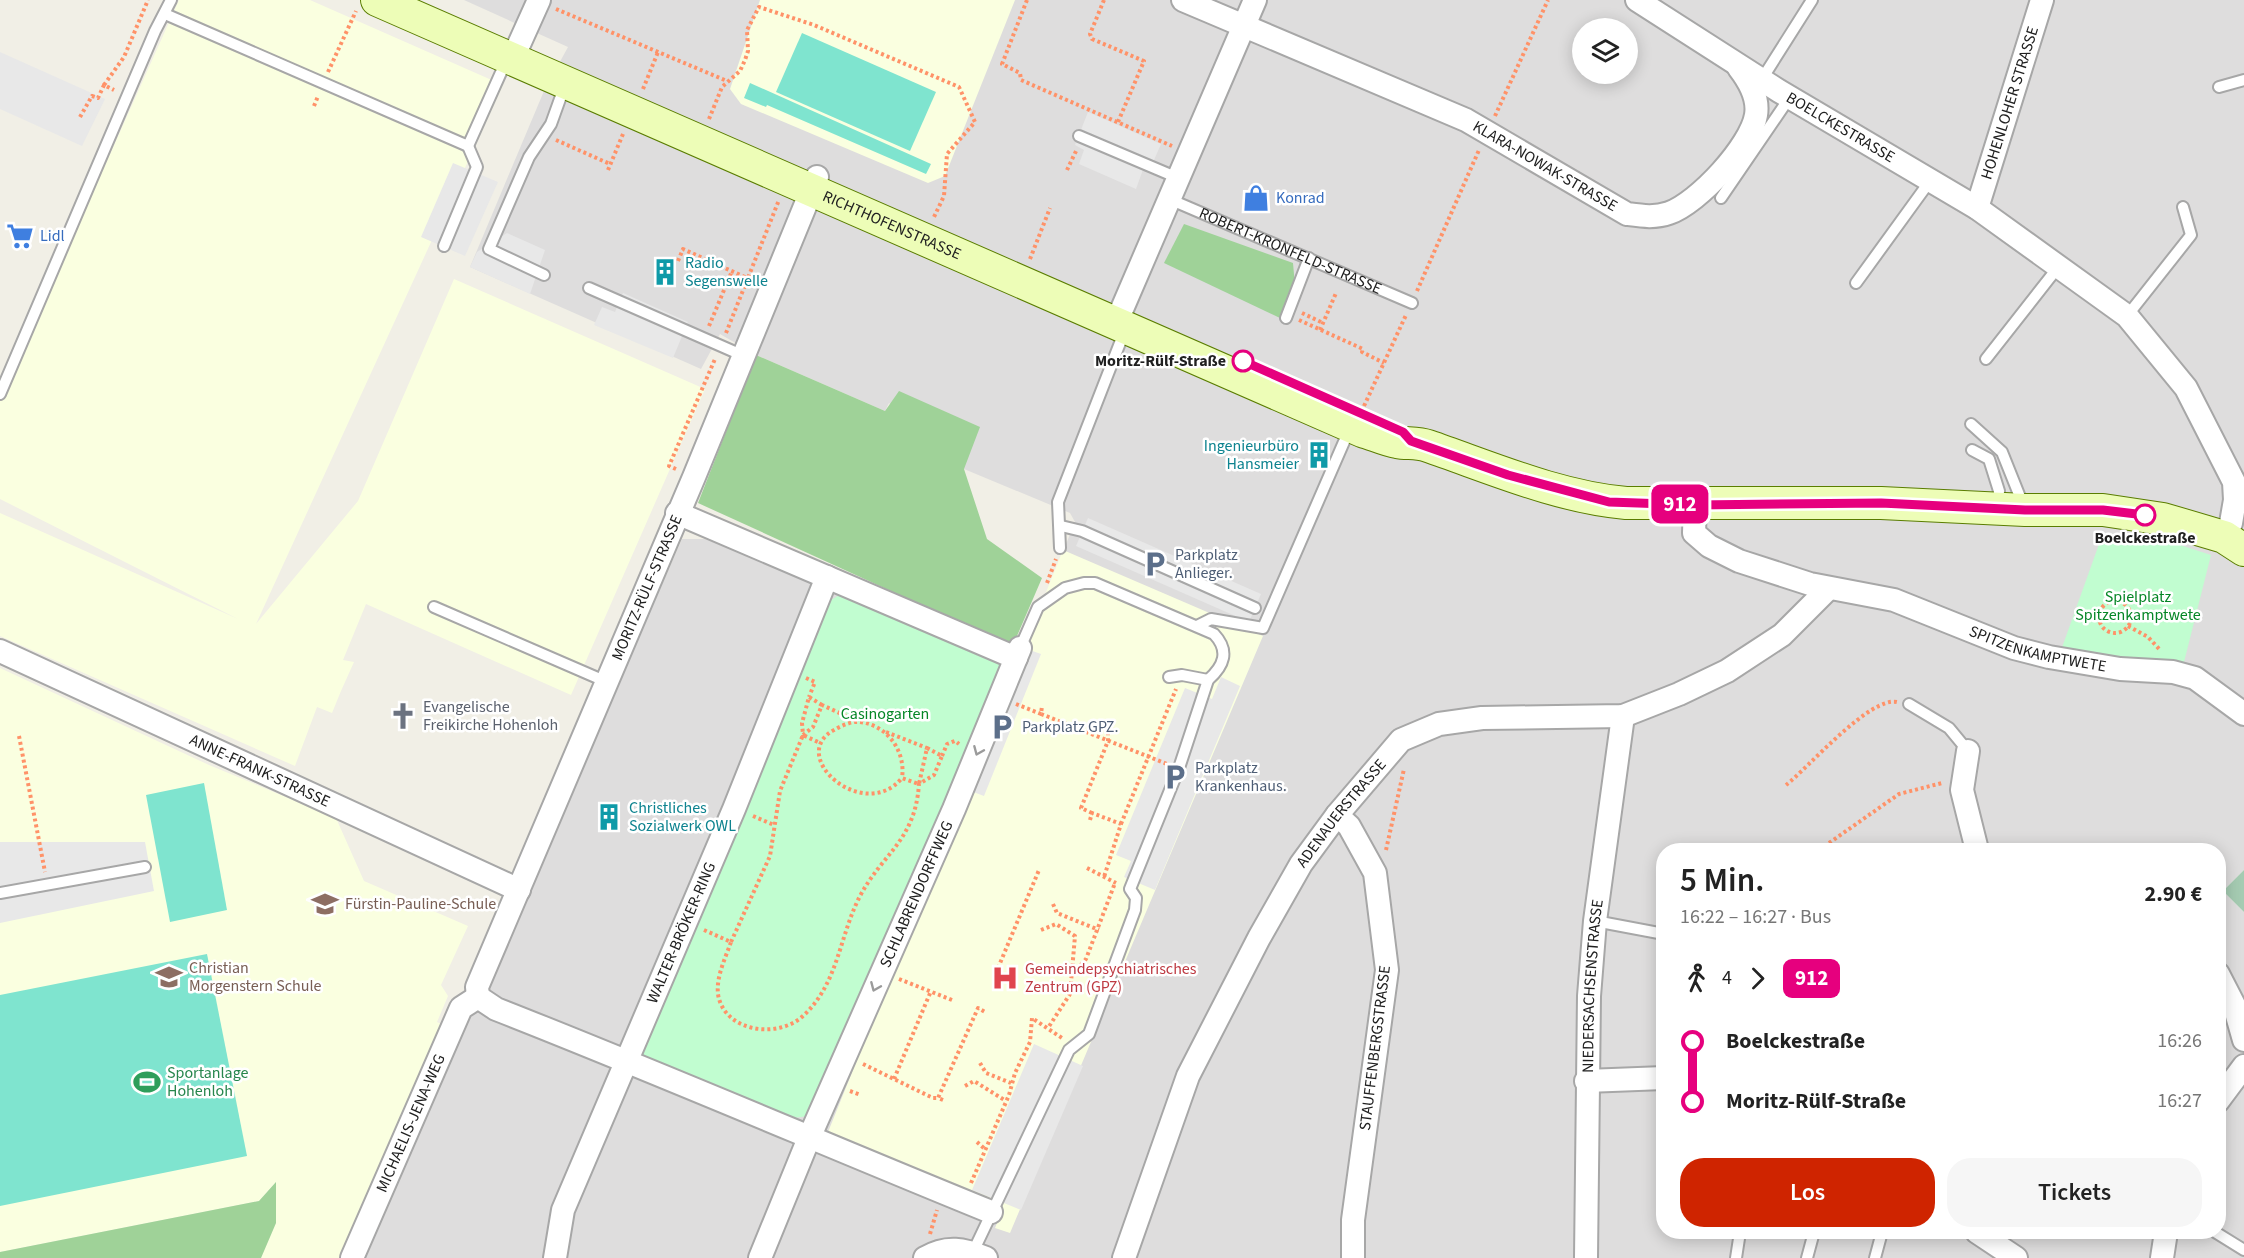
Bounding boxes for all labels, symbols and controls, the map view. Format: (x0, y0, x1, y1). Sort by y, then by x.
map controls (1572, 18, 1638, 84)
button: layers (1572, 18, 1638, 84)
street label: HOHENLOHER STRASSE (1976, 24, 2044, 182)
street label: BOELCKESTRASSE (1782, 87, 1899, 168)
street label: KLARA-NOWAK-STRASSE (1469, 115, 1622, 217)
shop icon: Konrad (1241, 183, 1271, 213)
street label: RICHTHOFENSTRASSE (819, 185, 965, 265)
place label: Konrad (1276, 187, 1325, 209)
street label: ROBERT-KRONFELD-STRASSE (1196, 202, 1385, 300)
supermarket icon: Lidl (5, 221, 35, 251)
place label: Lidl (40, 225, 65, 247)
place label: Radio Segenswelle (685, 252, 768, 292)
building icon: Radio Segenswelle (650, 257, 680, 287)
place label: Moritz-Rülf-Straße (1095, 350, 1226, 372)
marker: Moritz-Rülf-Straße (1232, 350, 1254, 372)
place label: Ingenieurbüro Hansmeier (1204, 435, 1299, 475)
building icon: Ingenieurbüro Hansmeier (1304, 440, 1334, 470)
line badge: 912 (1646, 484, 1714, 524)
text: 912 (1663, 489, 1697, 519)
marker: Boelckestraße (2134, 504, 2156, 526)
street label: MORITZ-RÜLF-STRASSE (606, 512, 688, 664)
place label: Boelckestraße (2094, 527, 2196, 549)
place label: Parkplatz Anlieger. (1175, 544, 1238, 584)
parking icon: Parkplatz Anlieger. (1140, 549, 1170, 579)
park label: Spielplatz Spitzenkamptwete (2075, 586, 2201, 626)
street label: SPITZENKAMPTWETE (1966, 620, 2108, 677)
place label: Evangelische Freikirche Hohenloh (423, 696, 558, 736)
church icon: Evangelische Freikirche Hohenloh (388, 701, 418, 731)
park label: Casinogarten (841, 703, 929, 725)
parking icon: Parkplatz GPZ. (987, 712, 1017, 742)
place label: Parkplatz GPZ. (1022, 716, 1118, 738)
street label: ANNE-FRANK-STRASSE (186, 729, 334, 812)
one-way arrow (973, 744, 985, 755)
street label: ADENAUERSTRASSE (1291, 754, 1391, 872)
place label: Parkplatz Krankenhaus. (1195, 757, 1287, 797)
parking icon: Parkplatz Krankenhaus. (1160, 762, 1190, 792)
place label: Christliches Sozialwerk OWL (629, 797, 736, 837)
building icon: Christliches Sozialwerk OWL (594, 802, 624, 832)
street label: SCHLABRENDORFFWEG (874, 817, 958, 971)
text: 5 Min. (1680, 857, 1764, 904)
street label: WALTER-BRÖKER-RING (641, 859, 721, 1007)
text: 2.90 € (2145, 878, 2202, 910)
school or university icon: Fürstin-Pauline-Schule (310, 889, 340, 919)
place label: Fürstin-Pauline-Schule (345, 893, 496, 915)
street label: NIEDERSACHSENSTRASSE (1577, 898, 1609, 1073)
text: 16:22 – 16:27 · Bus (1680, 903, 1831, 931)
place label: Christian Morgenstern Schule (189, 957, 322, 997)
place label: Gemeindepsychiatrisches Zentrum (GPZ) (1025, 958, 1197, 998)
school or university icon: Christian Morgenstern Schule (154, 962, 184, 992)
icon: walk (1680, 962, 1713, 995)
icon: forward (1741, 962, 1774, 995)
hospital icon: Gemeindepsychiatrisches Zentrum (GPZ) (990, 963, 1020, 993)
text: 912 (1795, 963, 1828, 993)
street label: STAUFFENBERGSTRASSE (1354, 964, 1396, 1132)
text: 4 (1722, 964, 1732, 992)
one-way arrow (870, 981, 882, 992)
text: Boelckestraße (1726, 1025, 1865, 1057)
text: 16:26 (2157, 1027, 2202, 1055)
street label: MICHAELIS-JENA-WEG (371, 1051, 451, 1196)
place label: Sportanlage Hohenloh (167, 1062, 249, 1102)
sports icon: Sportanlage Hohenloh (132, 1067, 162, 1097)
text: Moritz-Rülf-Straße (1726, 1085, 1906, 1117)
text: 16:27 (2157, 1087, 2202, 1115)
button: Los (1680, 1158, 1935, 1227)
button: Tickets (1947, 1158, 2202, 1227)

